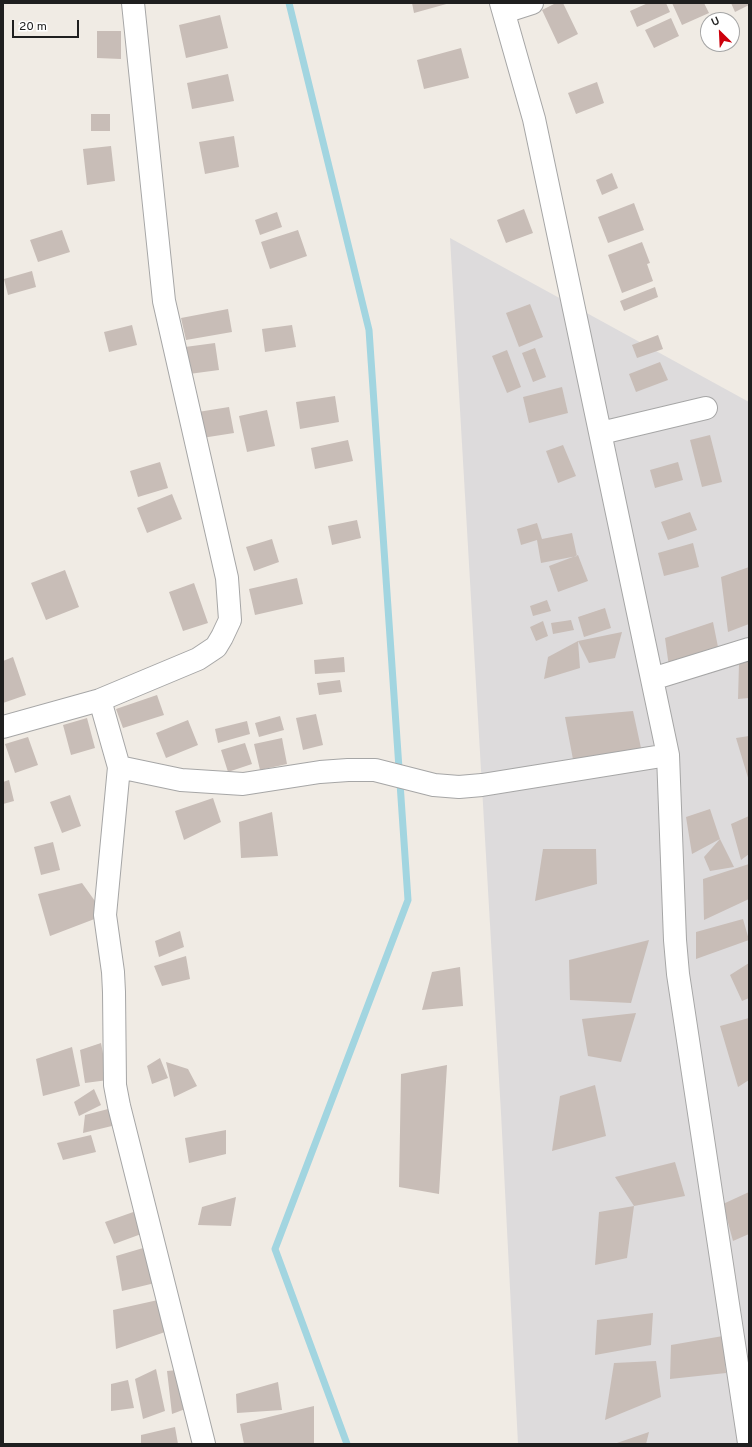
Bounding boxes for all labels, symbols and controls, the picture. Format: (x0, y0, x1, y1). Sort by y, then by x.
scale bar (14, 12, 81, 38)
north arrow (700, 12, 740, 52)
text: U (709, 14, 722, 30)
text: 20 m (19, 19, 47, 35)

